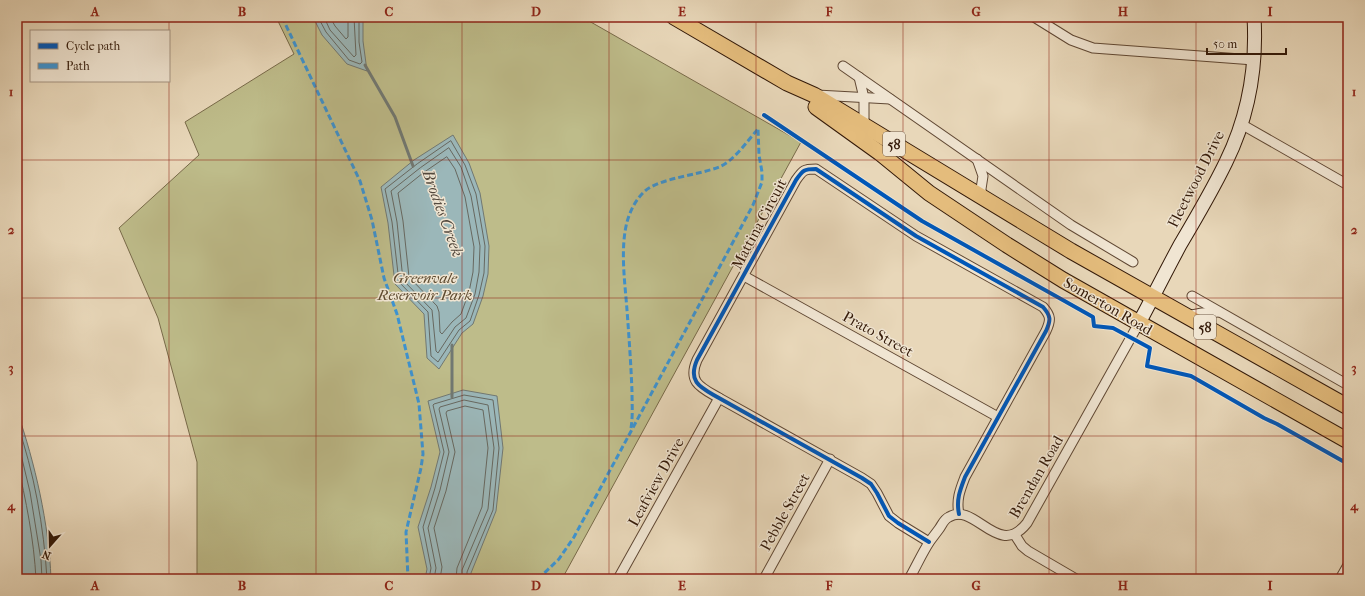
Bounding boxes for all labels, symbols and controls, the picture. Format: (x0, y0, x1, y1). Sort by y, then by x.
text: A (90, 4, 100, 19)
text: B (238, 4, 247, 19)
text: C (385, 4, 394, 19)
text: D (531, 4, 541, 19)
text: E (678, 4, 686, 19)
text: F (825, 4, 833, 19)
text: G (971, 4, 981, 19)
text: H (1118, 4, 1129, 19)
text: I (1267, 4, 1273, 19)
legend (30, 30, 170, 82)
scale bar (1207, 30, 1286, 56)
text: 50 m (1213, 37, 1237, 51)
text: Cycle path (66, 39, 121, 53)
text: Path (66, 59, 90, 73)
text: 1 (9, 84, 14, 99)
text: 1 (1352, 84, 1357, 99)
street label: Fleetwood Drive (1164, 127, 1228, 231)
road number: 58 (883, 132, 905, 156)
water label: Brodies Creek (418, 166, 468, 259)
street label: Mattina Circuit (728, 175, 791, 272)
text: 2 (8, 222, 15, 237)
text: 2 (1351, 222, 1358, 237)
park label: Greenvale Reservoir Park (377, 269, 473, 304)
street label: Somerton Road (1060, 273, 1156, 339)
street label: Prato Street (839, 307, 917, 361)
road number: 58 (1194, 315, 1216, 339)
text: 3 (8, 360, 14, 376)
text: 3 (1351, 360, 1357, 376)
street label: Brendan Road (1005, 432, 1067, 522)
street label: Leafview Drive (624, 434, 688, 529)
street label: Pebble Street (756, 470, 814, 554)
text: 4 (6, 498, 16, 514)
text: 4 (1349, 498, 1359, 514)
north arrow (30, 526, 70, 566)
text: N (40, 547, 53, 562)
text: A (90, 578, 100, 593)
text: B (238, 578, 247, 593)
text: C (385, 578, 394, 593)
text: D (531, 578, 541, 593)
text: E (678, 578, 686, 593)
text: F (825, 578, 833, 593)
text: G (971, 578, 981, 593)
text: H (1118, 578, 1129, 593)
text: I (1267, 578, 1273, 593)

